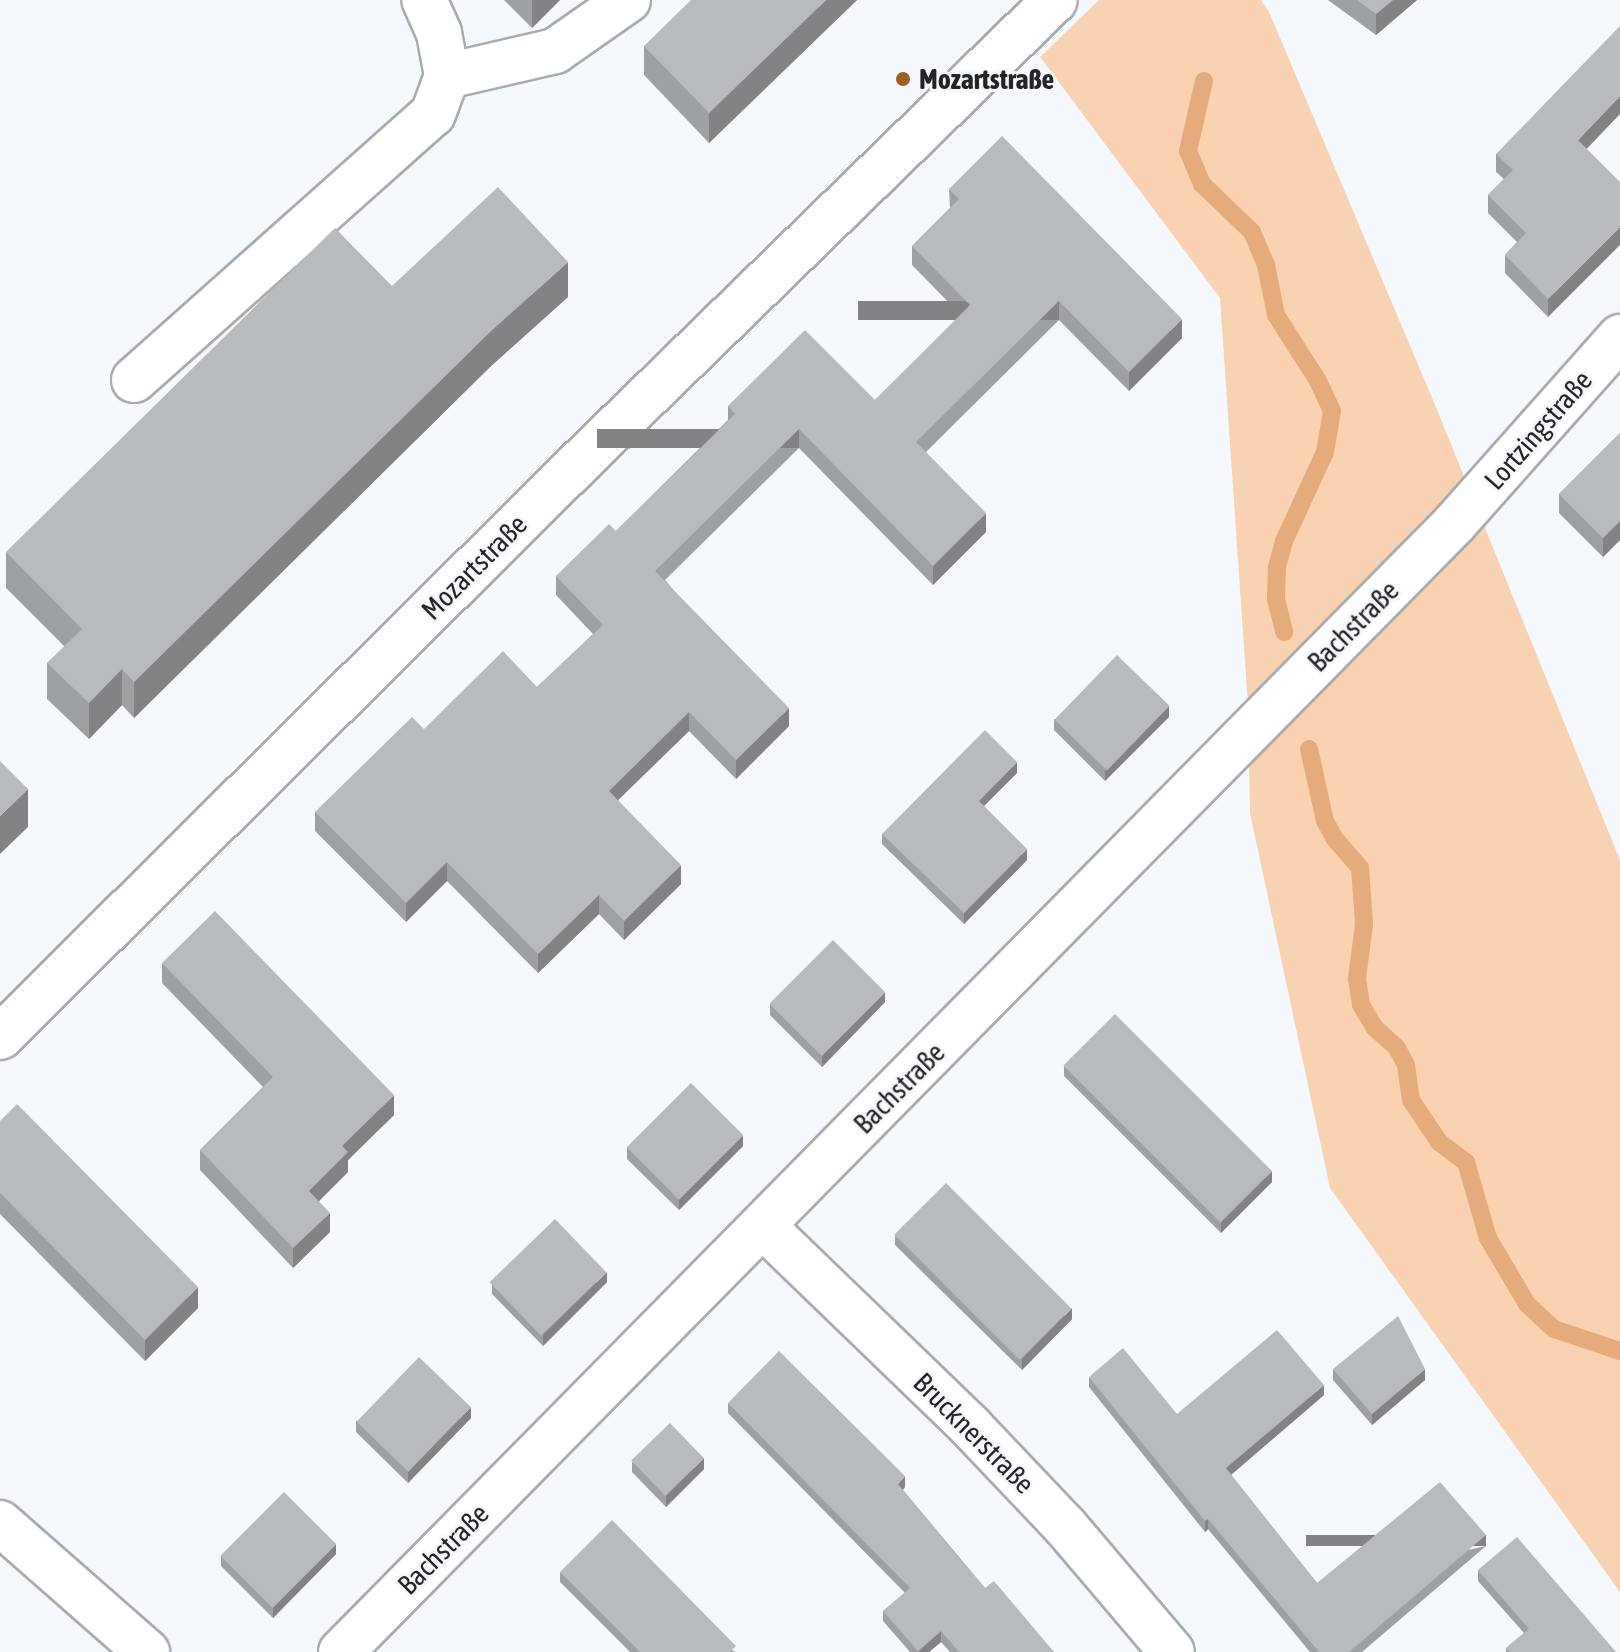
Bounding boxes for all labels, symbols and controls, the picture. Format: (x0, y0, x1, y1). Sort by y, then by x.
place label: Mozartstraße (919, 62, 1054, 96)
marker: Mozartstraße (894, 70, 912, 88)
street label: Lortzingstraße (1477, 364, 1599, 496)
street label: Mozartstraße (414, 507, 534, 627)
street label: Bachstraße (1301, 574, 1405, 678)
street label: Bachstraße (847, 1036, 951, 1140)
street label: Brucknerstraße (907, 1366, 1041, 1500)
street label: Bachstraße (391, 1497, 495, 1601)

